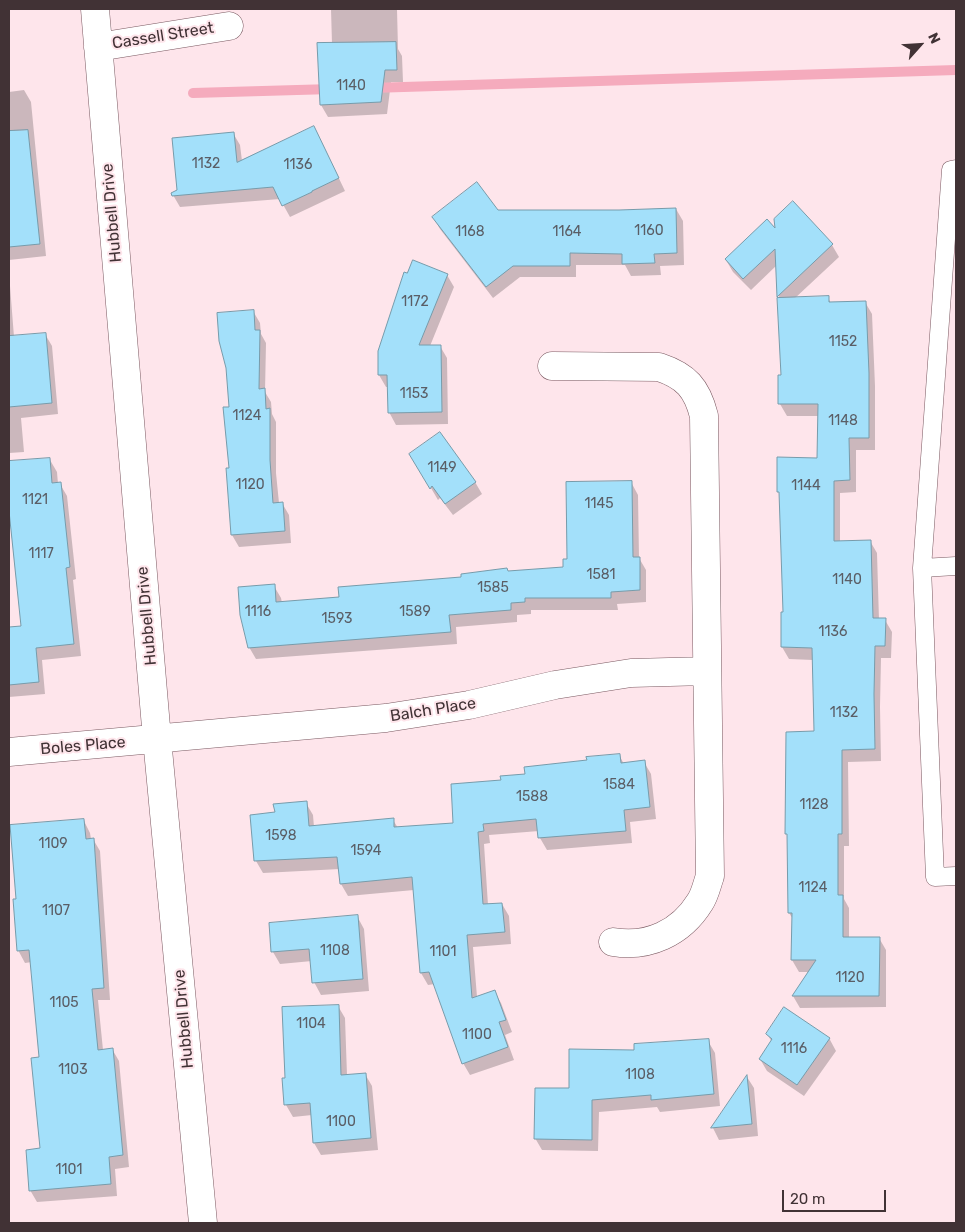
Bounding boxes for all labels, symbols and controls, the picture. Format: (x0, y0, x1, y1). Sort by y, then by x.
street label: Cassell Street (111, 18, 215, 54)
north arrow (895, 20, 945, 70)
text: N (924, 30, 944, 46)
house number: 1140 (336, 78, 366, 94)
house number: 1132 (192, 156, 220, 172)
house number: 1136 (284, 157, 312, 173)
street label: Hubbell Drive (98, 163, 126, 263)
house number: 1160 (634, 223, 664, 239)
house number: 1168 (455, 224, 485, 240)
house number: 1164 (552, 224, 582, 240)
house number: 1172 (401, 294, 429, 310)
house number: 1152 (829, 334, 857, 350)
house number: 1153 (400, 386, 428, 402)
house number: 1124 (233, 408, 261, 424)
house number: 1148 (828, 413, 858, 429)
house number: 1149 (428, 460, 456, 476)
house number: 1120 (235, 477, 265, 493)
house number: 1144 (791, 478, 821, 494)
house number: 1121 (22, 492, 48, 508)
house number: 1145 (585, 496, 613, 512)
house number: 1117 (28, 546, 54, 562)
street label: Hubbell Drive (133, 566, 161, 666)
house number: 1581 (586, 567, 616, 583)
house number: 1140 (832, 572, 862, 588)
house number: 1585 (477, 580, 509, 596)
house number: 1116 (245, 604, 271, 620)
house number: 1589 (399, 604, 431, 620)
house number: 1593 (322, 611, 352, 627)
house number: 1136 (819, 624, 847, 640)
street label: Balch Place (389, 694, 477, 726)
house number: 1132 (830, 705, 858, 721)
street label: Boles Place (40, 733, 126, 759)
house number: 1584 (603, 777, 635, 793)
house number: 1588 (516, 789, 548, 805)
house number: 1128 (799, 797, 829, 813)
house number: 1598 (265, 828, 297, 844)
house number: 1109 (38, 836, 68, 852)
house number: 1594 (350, 843, 382, 859)
house number: 1124 (799, 880, 827, 896)
house number: 1107 (42, 903, 70, 919)
house number: 1108 (320, 943, 350, 959)
house number: 1101 (430, 944, 456, 960)
street label: Hubbell Drive (170, 969, 198, 1069)
house number: 1120 (835, 970, 865, 986)
house number: 1105 (49, 995, 79, 1011)
house number: 1104 (296, 1016, 326, 1032)
house number: 1100 (462, 1027, 492, 1043)
house number: 1116 (781, 1041, 807, 1057)
house number: 1103 (58, 1062, 88, 1078)
house number: 1108 (625, 1067, 655, 1083)
house number: 1100 (326, 1114, 356, 1130)
house number: 1101 (56, 1162, 82, 1178)
scale bar (785, 1180, 889, 1212)
text: 20 m (790, 1190, 825, 1208)

